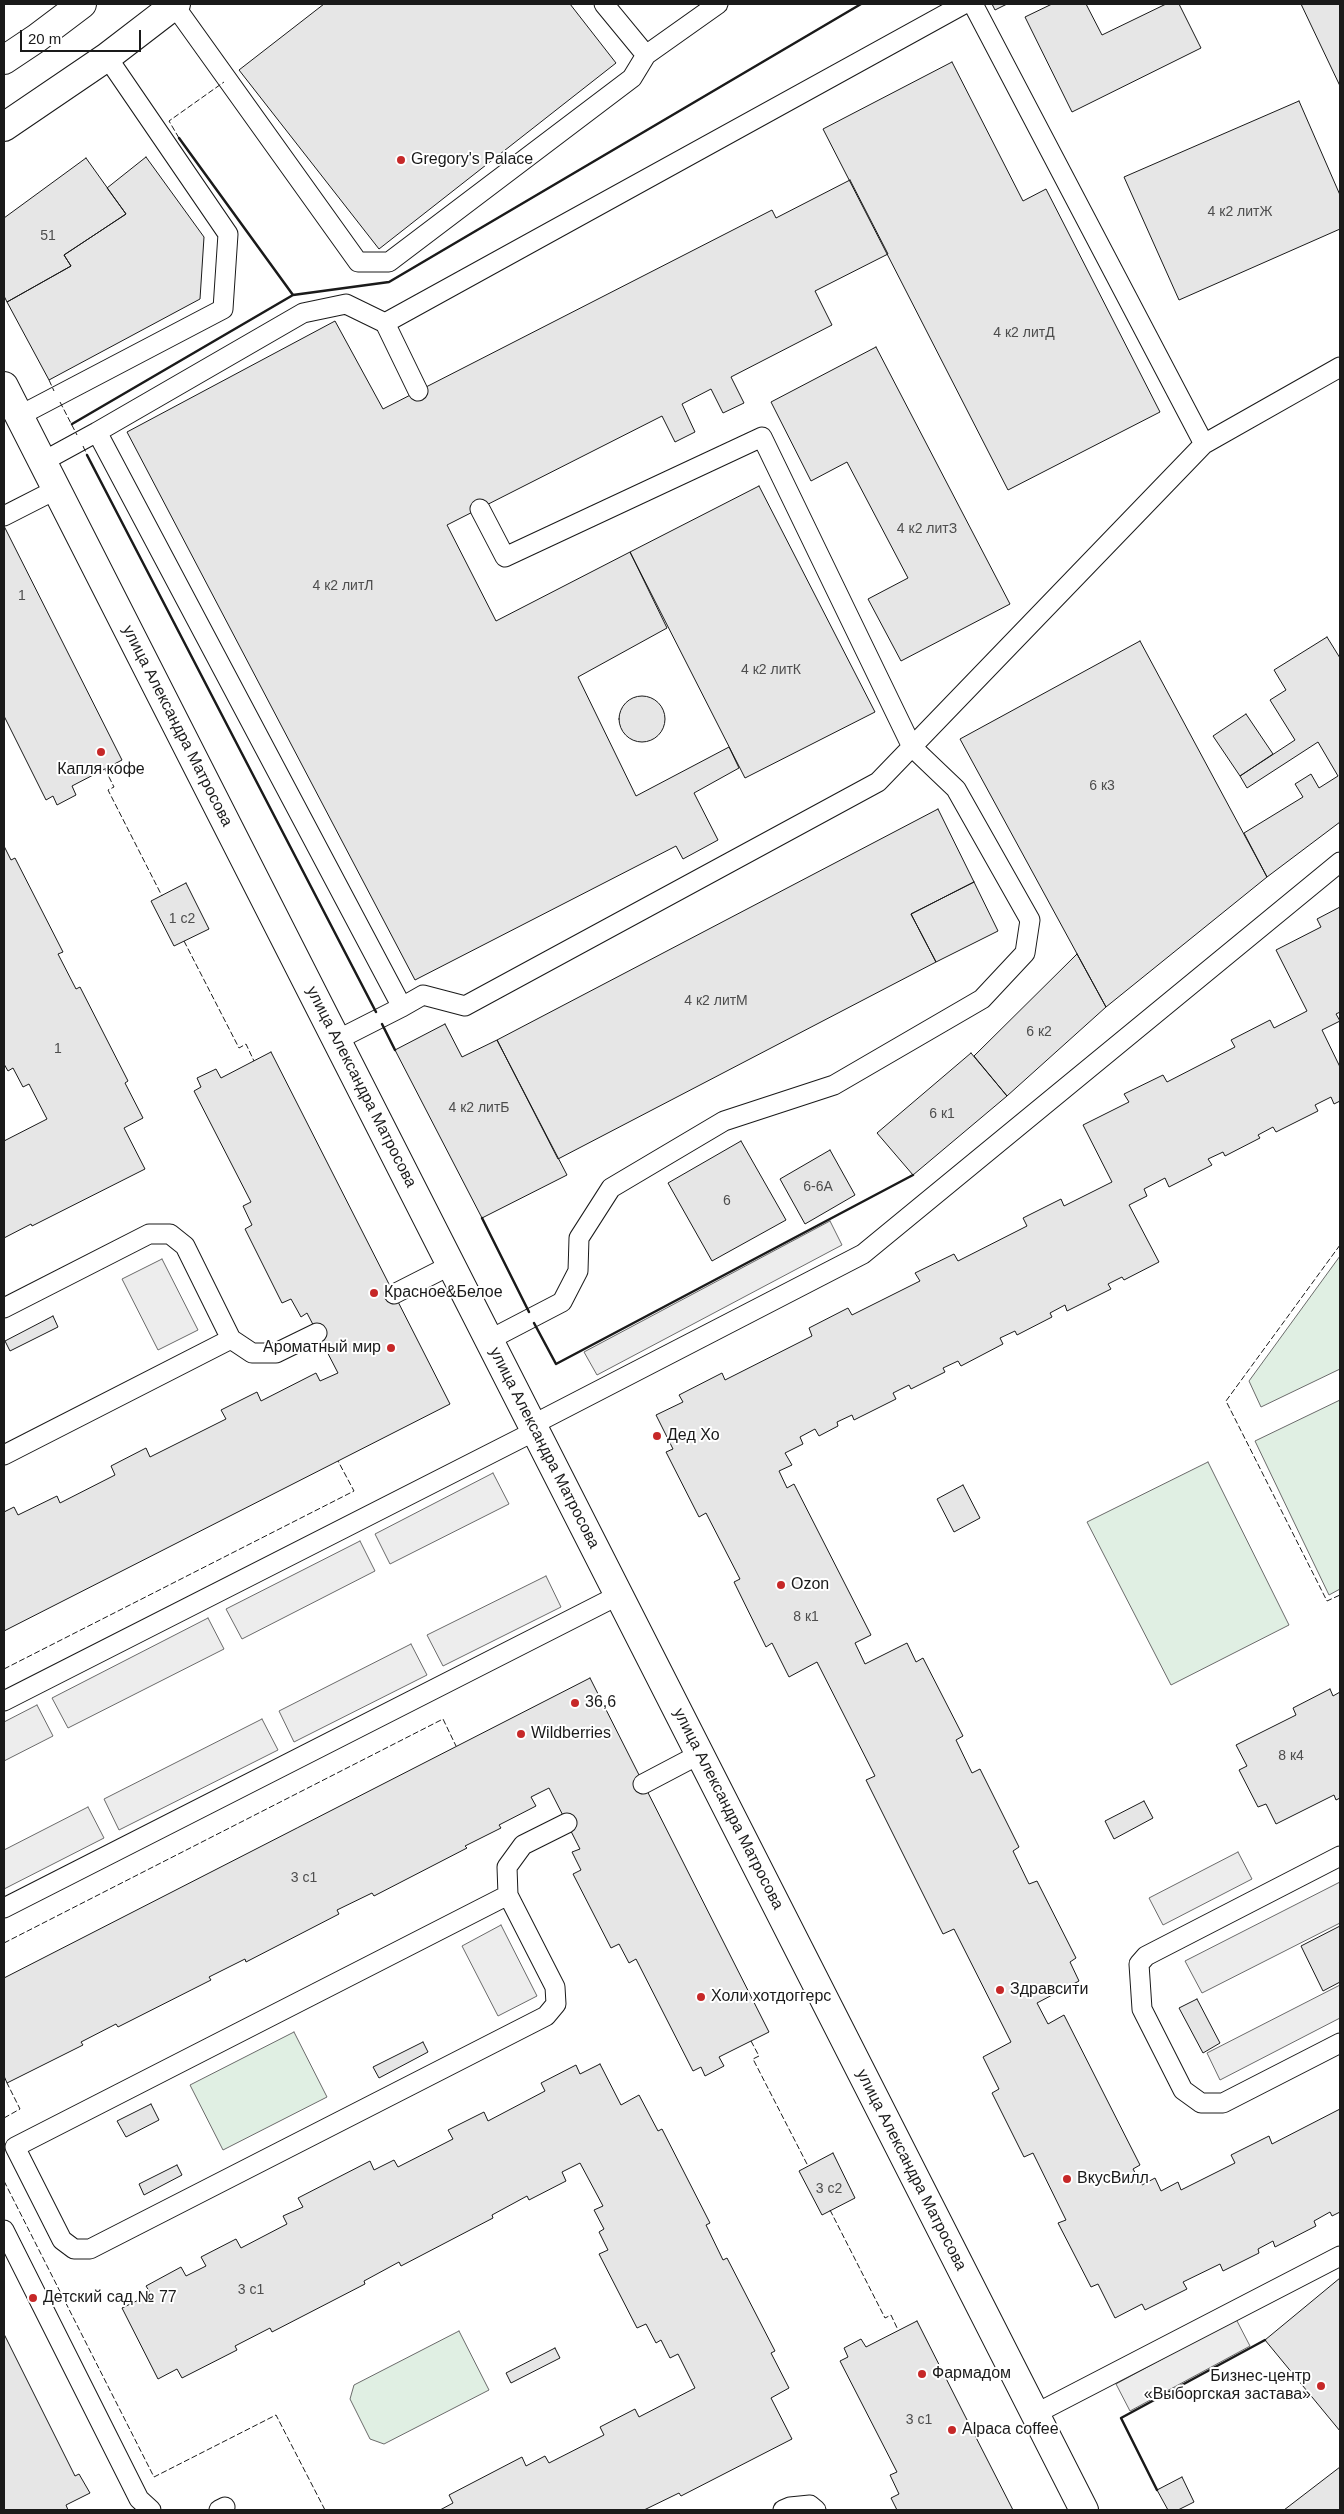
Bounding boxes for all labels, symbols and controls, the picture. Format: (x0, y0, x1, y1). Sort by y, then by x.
scale bar (22, 20, 144, 52)
text: 20 m (28, 30, 61, 47)
place label: Gregory's Palace (411, 150, 533, 170)
marker: Gregory's Palace (395, 154, 407, 166)
house number: 4 к2 литЖ (1208, 204, 1272, 220)
house number: 51 (40, 228, 56, 244)
house number: 4 к2 литД (993, 325, 1055, 341)
house number: 4 к2 литЗ (897, 521, 957, 537)
house number: 4 к2 литЛ (312, 578, 374, 594)
house number: 1 (18, 588, 26, 604)
street label: улица Александра Матросова (118, 622, 236, 830)
house number: 4 к2 литК (741, 662, 801, 678)
marker: Капля кофе (95, 746, 107, 758)
place label: Капля кофе (57, 760, 145, 780)
house number: 6 к3 (1089, 778, 1115, 794)
house number: 1 с2 (169, 911, 195, 927)
street label: улица Александра Матросова (302, 983, 420, 1191)
house number: 4 к2 литМ (684, 993, 748, 1009)
house number: 6 к2 (1026, 1024, 1052, 1040)
house number: 1 (54, 1041, 62, 1057)
house number: 4 к2 литБ (448, 1100, 510, 1116)
house number: 6 к1 (929, 1106, 955, 1122)
house number: 6-6А (803, 1179, 833, 1195)
house number: 6 (723, 1193, 731, 1209)
place label: Красное&Белое (384, 1283, 503, 1303)
marker: Красное&Белое (368, 1287, 380, 1299)
place label: Ароматный мир (263, 1338, 381, 1358)
marker: Ароматный мир (385, 1342, 397, 1354)
street label: улица Александра Матросова (485, 1344, 603, 1552)
place label: Дед Хо (667, 1426, 720, 1446)
marker: Дед Хо (651, 1430, 663, 1442)
place label: Ozon (791, 1575, 829, 1595)
marker: Ozon (775, 1579, 787, 1591)
house number: 8 к1 (793, 1609, 819, 1625)
place label: 36,6 (585, 1693, 616, 1713)
marker: 36,6 (569, 1697, 581, 1709)
street label: улица Александра Матросова (669, 1705, 787, 1913)
place label: Wildberries (531, 1724, 611, 1744)
marker: Wildberries (515, 1728, 527, 1740)
house number: 8 к4 (1278, 1748, 1304, 1764)
house number: 3 с1 (291, 1870, 317, 1886)
place label: Здравсити (1010, 1980, 1088, 2000)
marker: Здравсити (994, 1984, 1006, 1996)
place label: Холи хотдоггерс (711, 1987, 831, 2007)
marker: Холи хотдоггерс (695, 1991, 707, 2003)
street label: улица Александра Матросова (852, 2066, 970, 2274)
place label: ВкусВилл (1077, 2169, 1149, 2189)
marker: ВкусВилл (1061, 2173, 1073, 2185)
house number: 3 с2 (816, 2181, 842, 2197)
house number: 3 с1 (238, 2282, 264, 2298)
place label: Детский сад № 77 (43, 2288, 177, 2308)
marker: Детский сад № 77 (27, 2292, 39, 2304)
place label: Фармадом (932, 2364, 1011, 2384)
place label: Бизнес-центр «Выборгская застава» (1144, 2367, 1311, 2405)
marker: Фармадом (916, 2368, 928, 2380)
marker: Бизнес-центр «Выборгская застава» (1315, 2380, 1327, 2392)
house number: 3 с1 (906, 2412, 932, 2428)
place label: Alpaca coffee (962, 2420, 1059, 2440)
marker: Alpaca coffee (946, 2424, 958, 2436)

